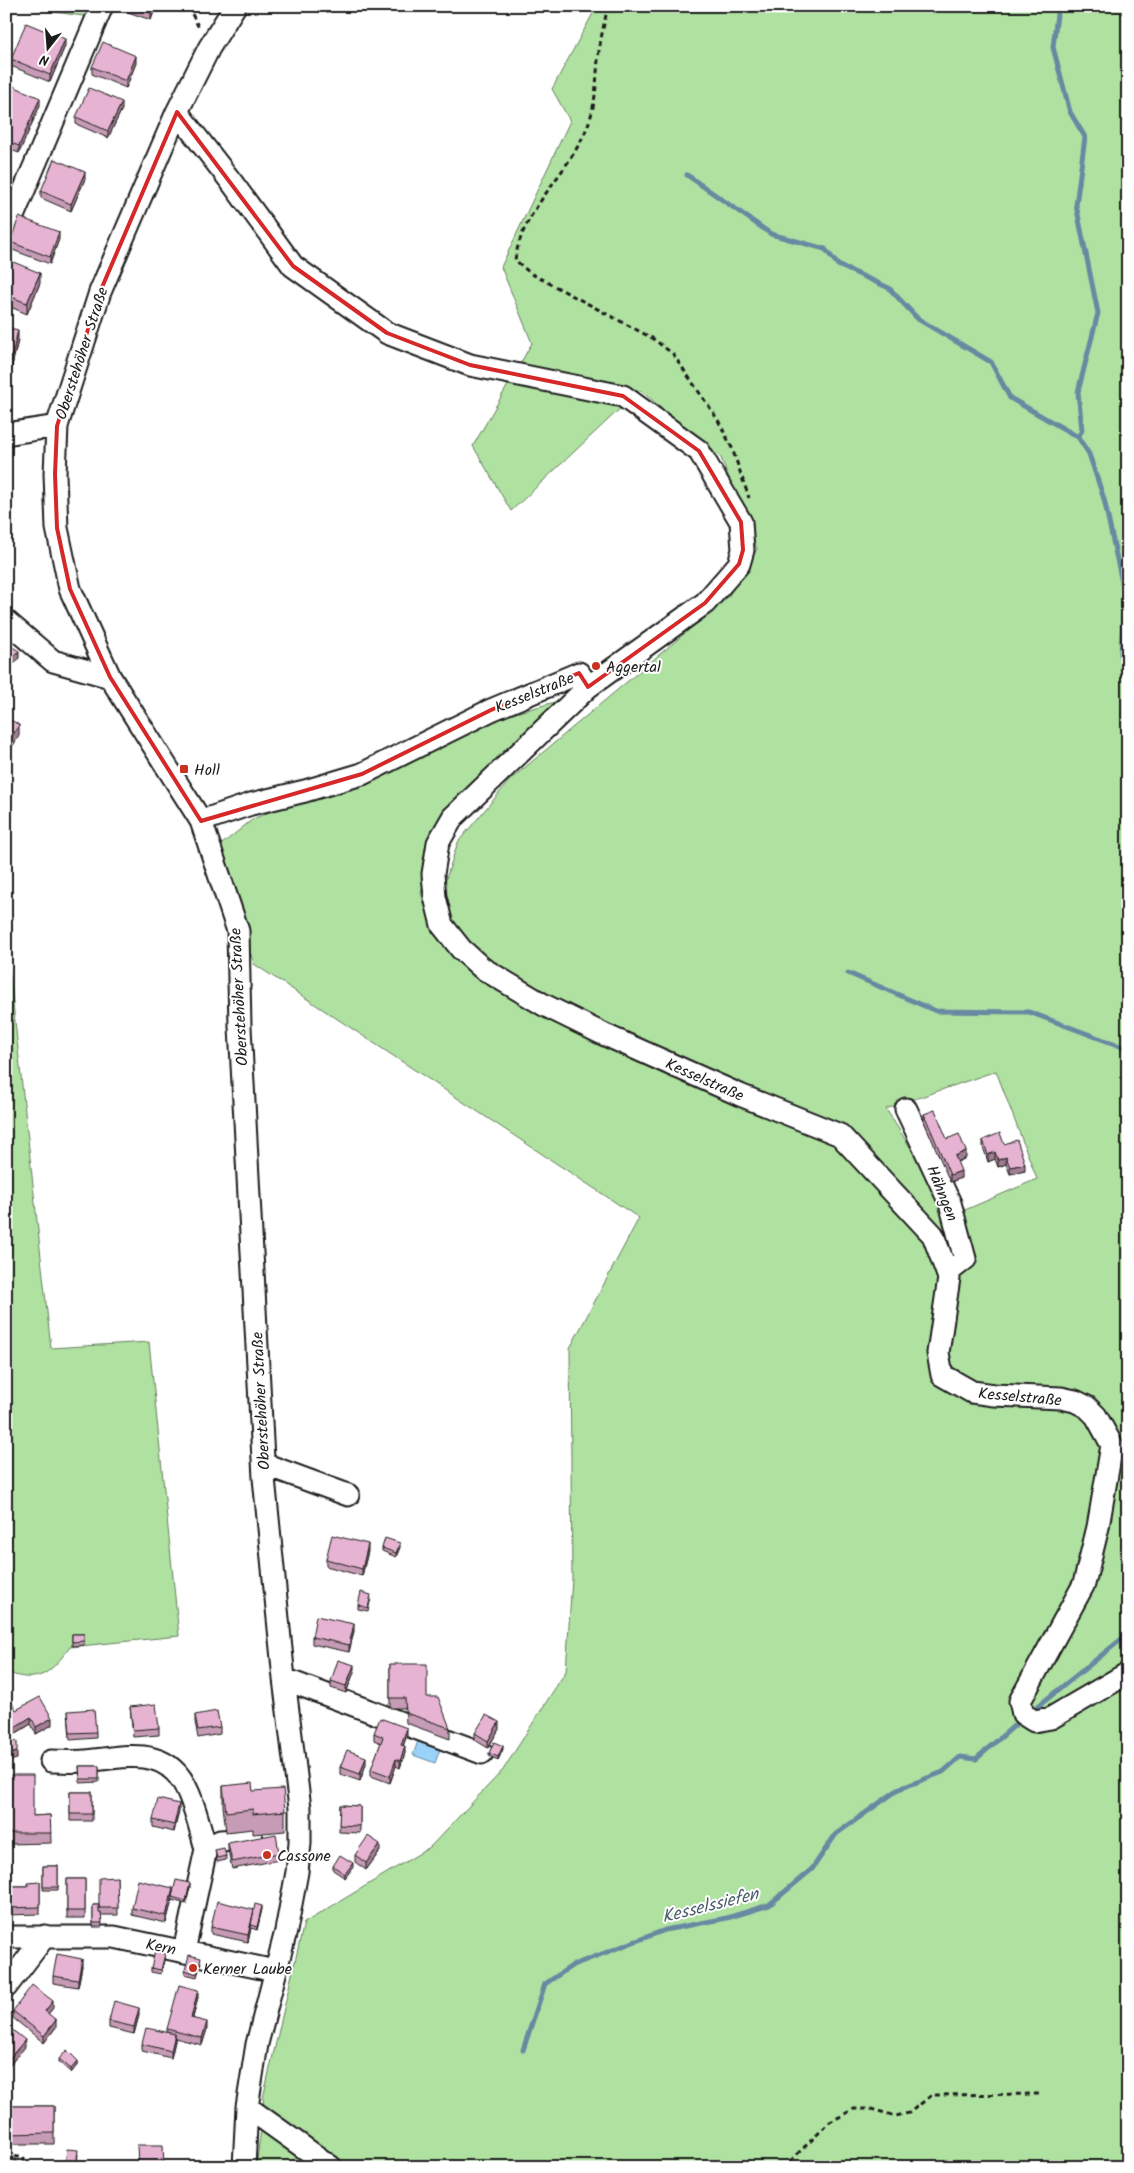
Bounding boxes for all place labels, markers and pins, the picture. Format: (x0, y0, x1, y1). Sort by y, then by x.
place label: Aggertal (606, 655, 661, 680)
marker: Aggertal (590, 660, 602, 672)
place label: Holl (194, 758, 220, 783)
marker: Holl (178, 763, 190, 775)
place label: Cassone (277, 1844, 331, 1869)
marker: Cassone (261, 1849, 273, 1861)
place label: Kerner Laube (203, 1957, 292, 1982)
marker: Kerner Laube (187, 1962, 199, 1974)

